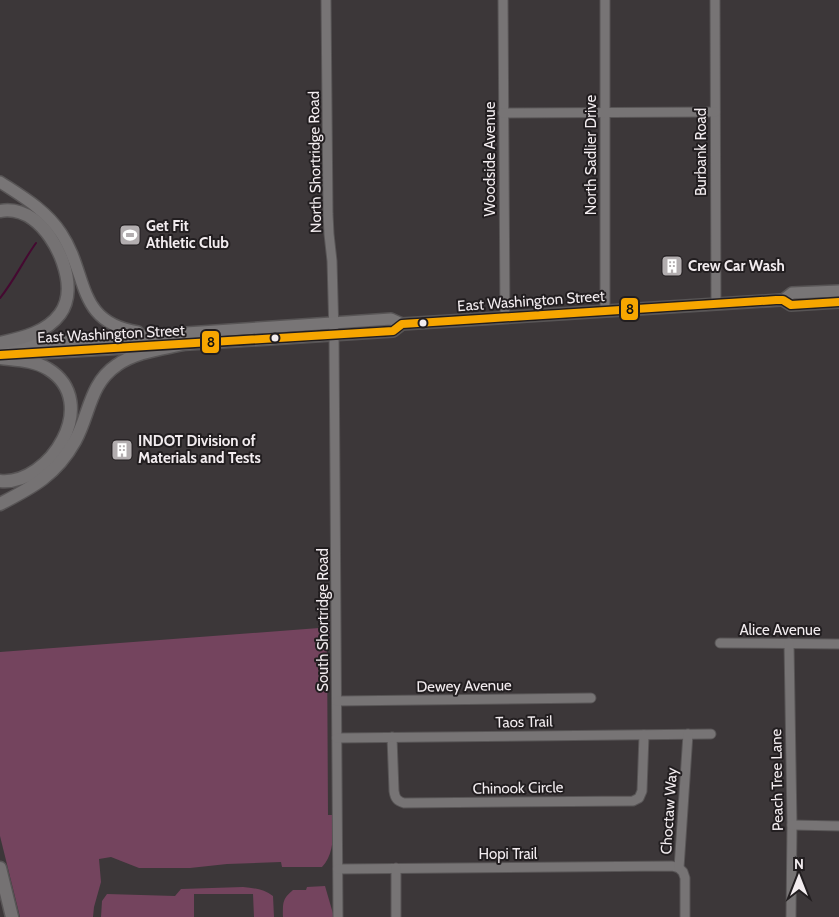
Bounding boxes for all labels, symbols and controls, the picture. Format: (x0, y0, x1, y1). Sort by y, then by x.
street label: North Shortridge Road (305, 91, 325, 233)
street label: North Sadlier Drive (582, 95, 600, 215)
street label: Woodside Avenue (481, 101, 499, 216)
street label: Burbank Road (692, 108, 710, 196)
place label: Get Fit Athletic Club (146, 217, 229, 252)
sports icon: Get Fit Athletic Club (118, 223, 142, 247)
building icon: Crew Car Wash (660, 254, 684, 278)
place label: Crew Car Wash (688, 257, 785, 275)
street label: East Washington Street (457, 287, 605, 315)
line badge: 8 (620, 297, 639, 321)
text: 8 (626, 300, 634, 318)
unlabelled marker (418, 318, 428, 328)
street label: East Washington Street (37, 321, 185, 347)
line badge: 8 (201, 330, 220, 354)
text: 8 (207, 333, 215, 351)
unlabelled marker (270, 333, 280, 343)
place label: INDOT Division of Materials and Tests (138, 432, 261, 467)
building icon: INDOT Division of Materials and Tests (110, 438, 134, 462)
street label: South Shortridge Road (314, 548, 332, 692)
street label: Alice Avenue (739, 621, 821, 639)
street label: Dewey Avenue (416, 676, 512, 696)
street label: Taos Trail (495, 712, 553, 731)
street label: Peach Tree Lane (767, 728, 787, 831)
street label: Choctaw Way (657, 767, 681, 855)
street label: Chinook Circle (472, 778, 564, 798)
street label: Hopi Trail (479, 845, 538, 863)
north arrow (774, 852, 824, 902)
text: N (794, 855, 804, 873)

